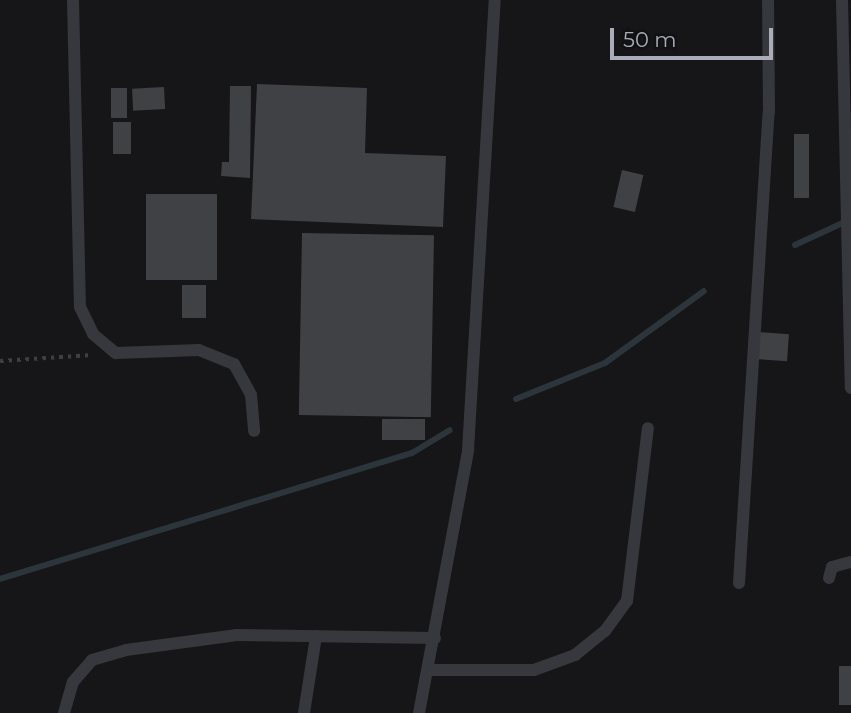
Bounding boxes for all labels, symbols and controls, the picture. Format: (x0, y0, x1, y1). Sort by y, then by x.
scale bar (613, 14, 776, 58)
text: 50 m (623, 27, 677, 52)

